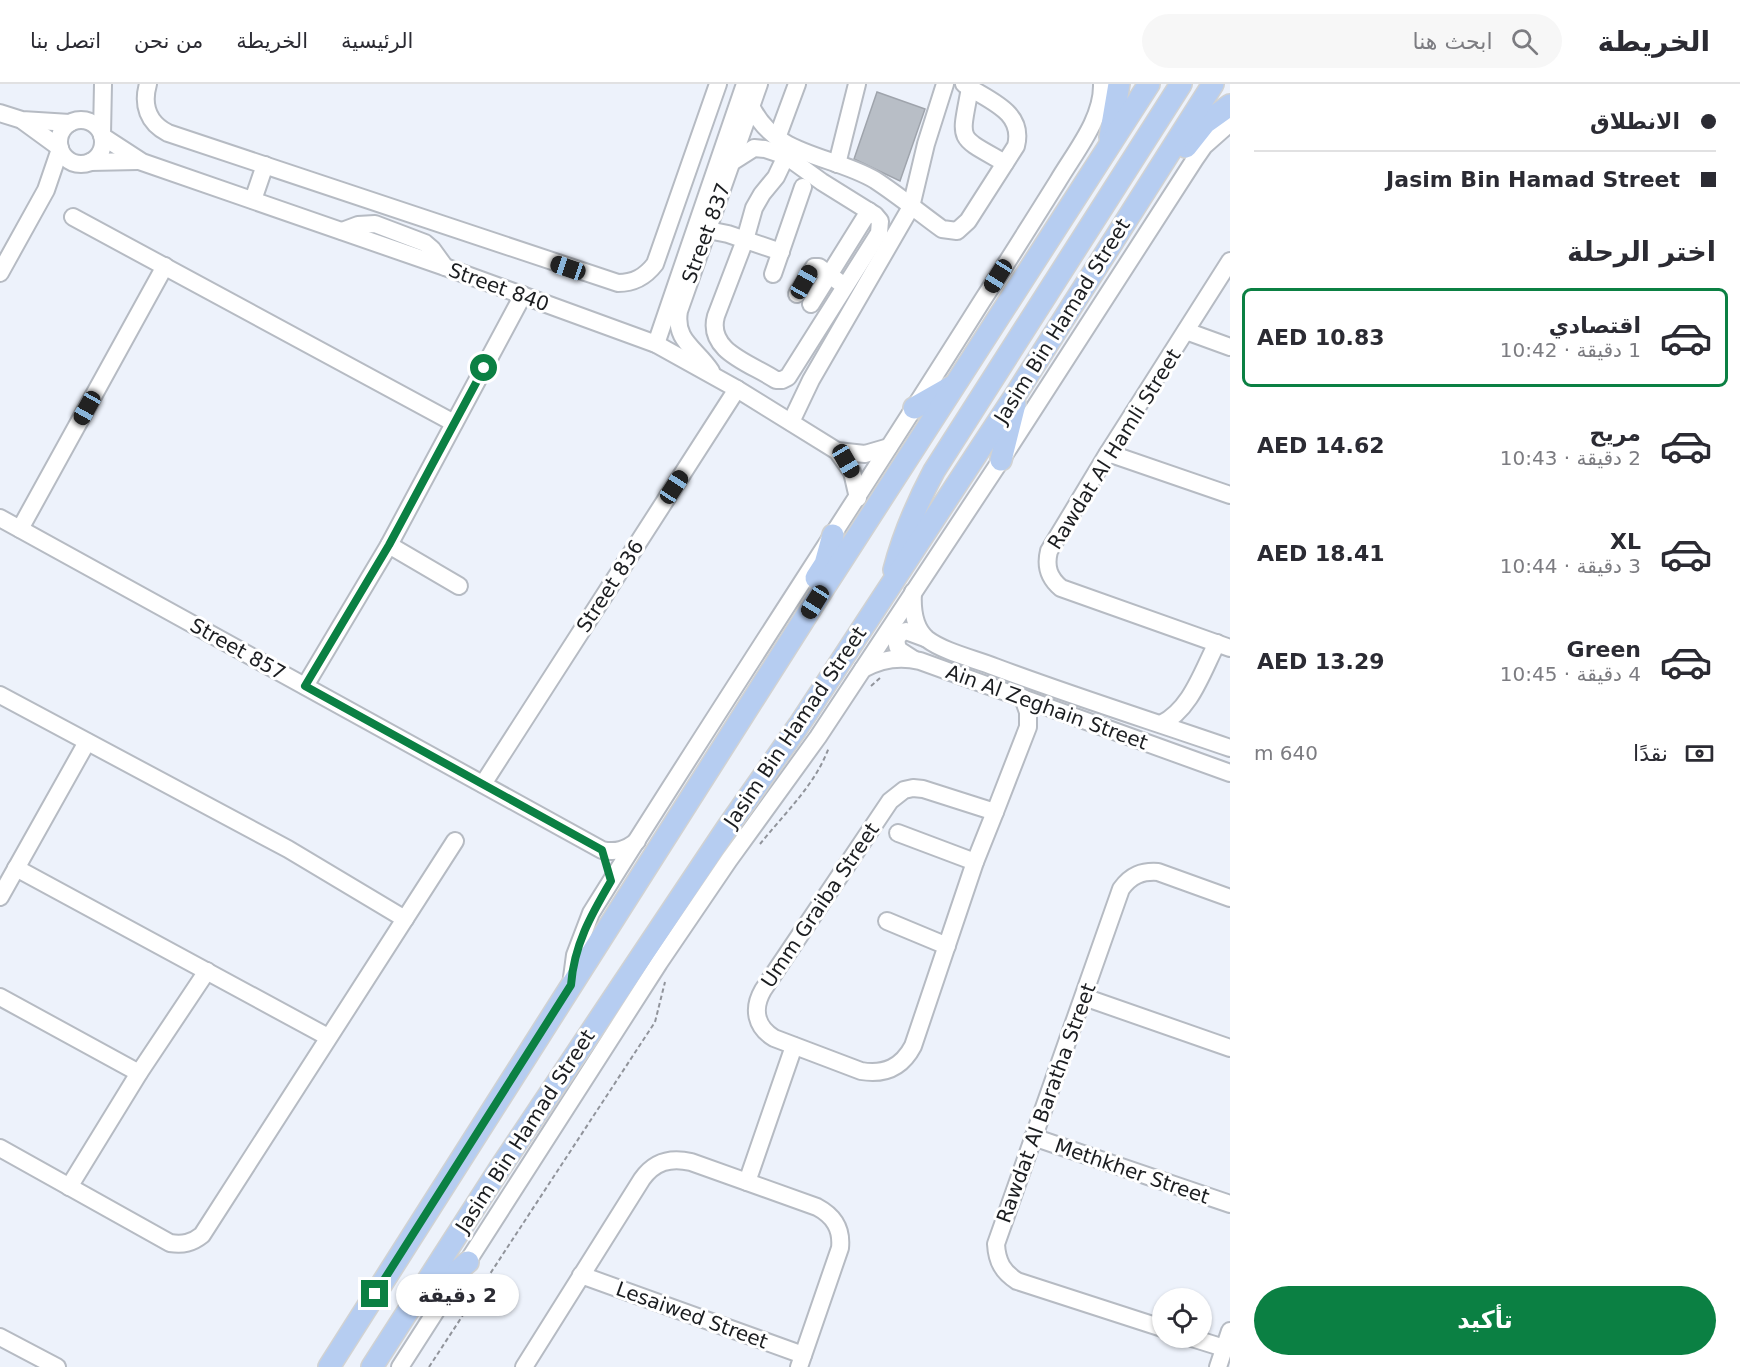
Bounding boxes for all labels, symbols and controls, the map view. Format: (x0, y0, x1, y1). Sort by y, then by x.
search box (1142, 14, 1562, 68)
icon: search (1508, 25, 1541, 58)
text: الخريطة (1598, 25, 1710, 58)
text: اتصل بنا (30, 29, 101, 53)
text: من نحن (134, 29, 203, 53)
text: الخريطة (236, 29, 308, 53)
text: الرئيسية (341, 29, 413, 53)
text: ابحث هنا (1413, 29, 1493, 54)
text: الانطلاق (1590, 109, 1680, 134)
text: Jasim Bin Hamad Street (1386, 167, 1680, 192)
street label: Street 837 (677, 179, 735, 287)
street label: Jasim Bin Hamad Street (988, 214, 1135, 430)
text: اختر الرحلة (1567, 236, 1716, 267)
car (548, 254, 588, 282)
car (981, 256, 1015, 296)
street label: Street 840 (445, 258, 553, 316)
car (787, 262, 821, 302)
icon: car (1659, 311, 1713, 365)
text: اقتصادي (1549, 313, 1641, 338)
text: AED 10.83 (1257, 325, 1385, 350)
text: 1 دقيقة · 10:42 (1500, 338, 1641, 362)
street label: Rawdat Al Hamli Street (1042, 344, 1186, 554)
route start (470, 354, 497, 381)
car (70, 388, 104, 428)
icon: car (1659, 419, 1713, 473)
text: مريح (1590, 421, 1641, 446)
text: AED 14.62 (1257, 433, 1385, 458)
car (829, 441, 863, 481)
text: 2 دقيقة · 10:43 (1500, 446, 1641, 470)
car (657, 467, 691, 507)
icon: car (1659, 527, 1713, 581)
text: XL (1610, 529, 1641, 554)
street label: Street 836 (571, 535, 649, 637)
text: AED 18.41 (1257, 541, 1385, 566)
text: 3 دقيقة · 10:44 (1500, 554, 1641, 578)
car (798, 582, 832, 622)
street label: Street 857 (186, 613, 290, 685)
street label: Jasim Bin Hamad Street (718, 622, 871, 834)
icon: car (1659, 635, 1713, 689)
text: Green (1567, 637, 1641, 662)
text: AED 13.29 (1257, 649, 1385, 674)
street label: Ain Al Zeghain Street (943, 659, 1151, 755)
text: 4 دقيقة · 10:45 (1500, 662, 1641, 686)
icon: cash (1683, 737, 1716, 770)
text: 640 m (1254, 741, 1318, 765)
text: نقدًا (1633, 741, 1668, 766)
street label: Umm Graiba Street (756, 818, 884, 992)
street label: Rawdat Al Baratha Street (991, 980, 1101, 1226)
street label: Jasim Bin Hamad Street (449, 1025, 600, 1239)
street label: Methkher Street (1052, 1133, 1213, 1209)
callout: 2 دقيقة (396, 1273, 519, 1315)
street label: Lesaiwed Street (613, 1276, 771, 1354)
route end (361, 1280, 388, 1307)
text: 2 دقيقة (418, 1283, 497, 1307)
button: تأكيد (1254, 1286, 1716, 1355)
map controls (1152, 1288, 1212, 1348)
button: locate (1152, 1288, 1212, 1348)

